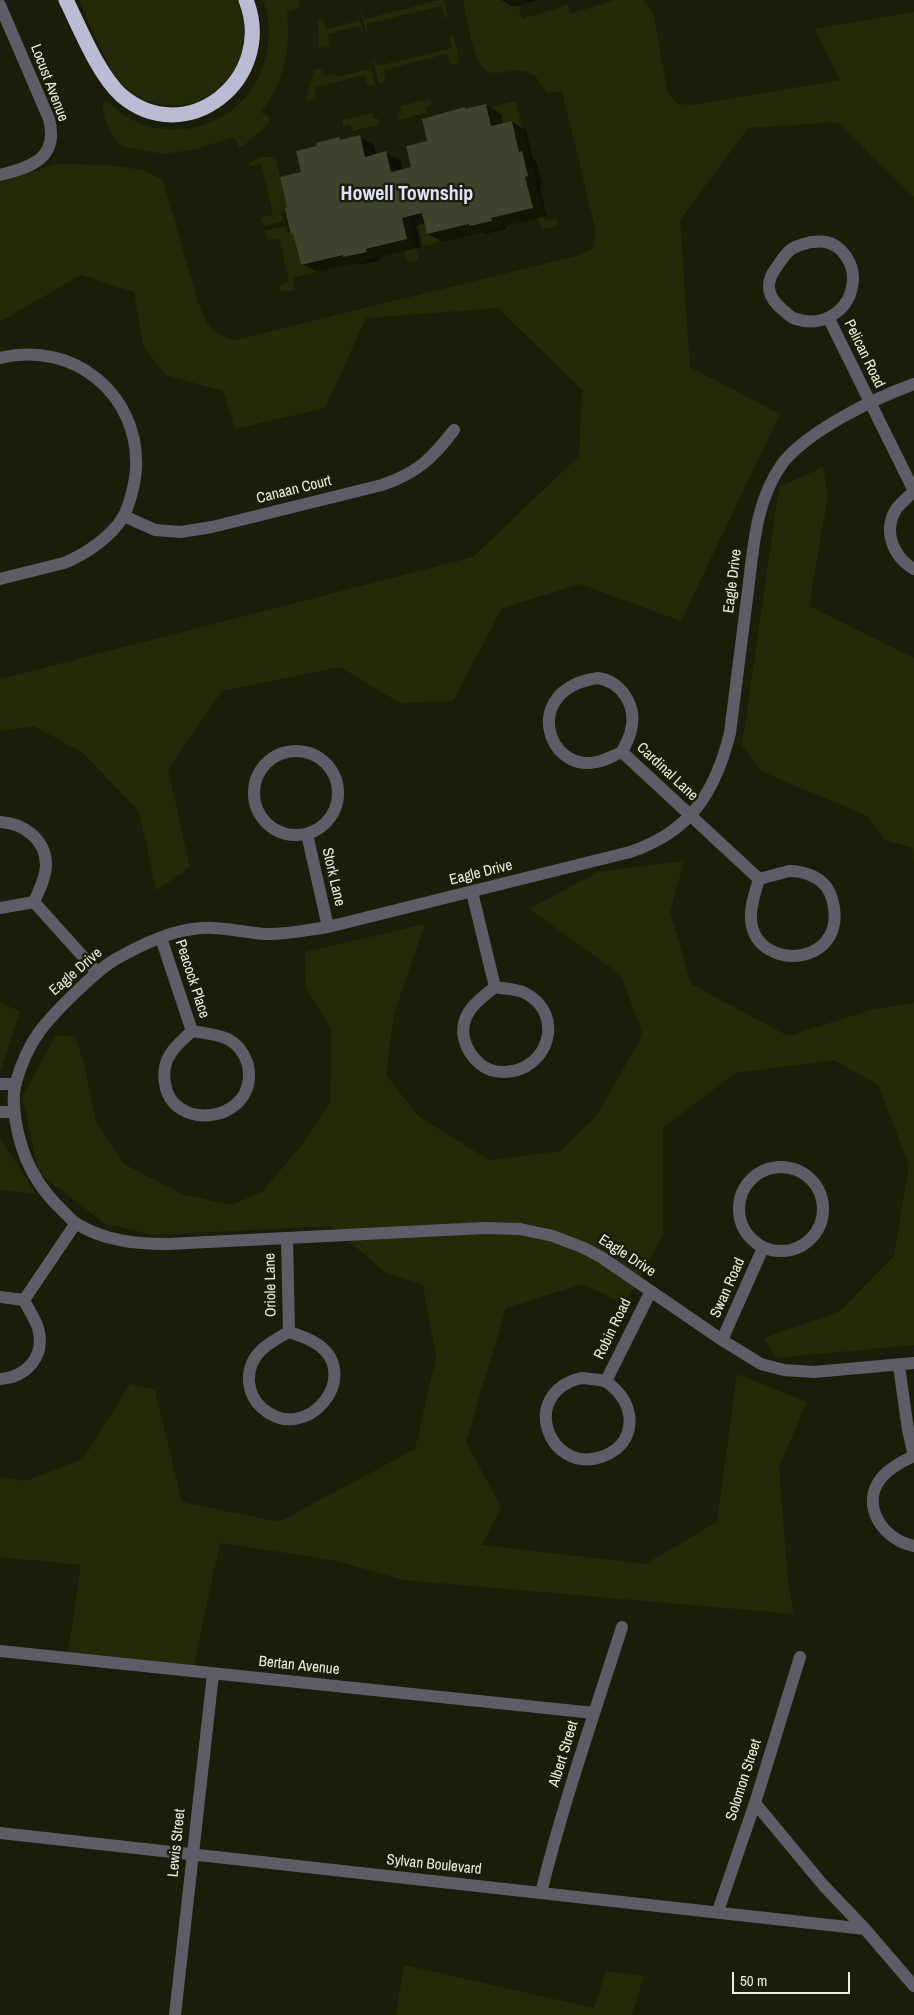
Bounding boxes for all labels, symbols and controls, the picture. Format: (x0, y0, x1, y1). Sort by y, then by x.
street label: Locust Avenue (26, 42, 72, 124)
district label: Howell Township (341, 183, 473, 207)
street label: Pelican Road (840, 317, 888, 391)
street label: Canaan Court (255, 472, 333, 508)
street label: Eagle Drive (720, 548, 746, 614)
street label: Cardinal Lane (633, 739, 701, 805)
street label: Stork Lane (318, 846, 348, 908)
street label: Eagle Drive (448, 856, 514, 890)
street label: Peacock Place (171, 938, 213, 1020)
street label: Eagle Drive (46, 944, 106, 1000)
street label: Eagle Drive (595, 1231, 659, 1281)
street label: Oriole Lane (261, 1253, 281, 1317)
street label: Swan Road (707, 1255, 749, 1321)
street label: Robin Road (591, 1296, 635, 1362)
street label: Bertan Avenue (258, 1653, 340, 1679)
street label: Albert Street (545, 1719, 583, 1789)
street label: Solomon Street (722, 1737, 766, 1823)
street label: Lewis Street (164, 1808, 190, 1878)
street label: Sylvan Boulevard (385, 1851, 483, 1879)
scale bar (734, 1962, 852, 1994)
text: 50 m (740, 1970, 767, 1991)

